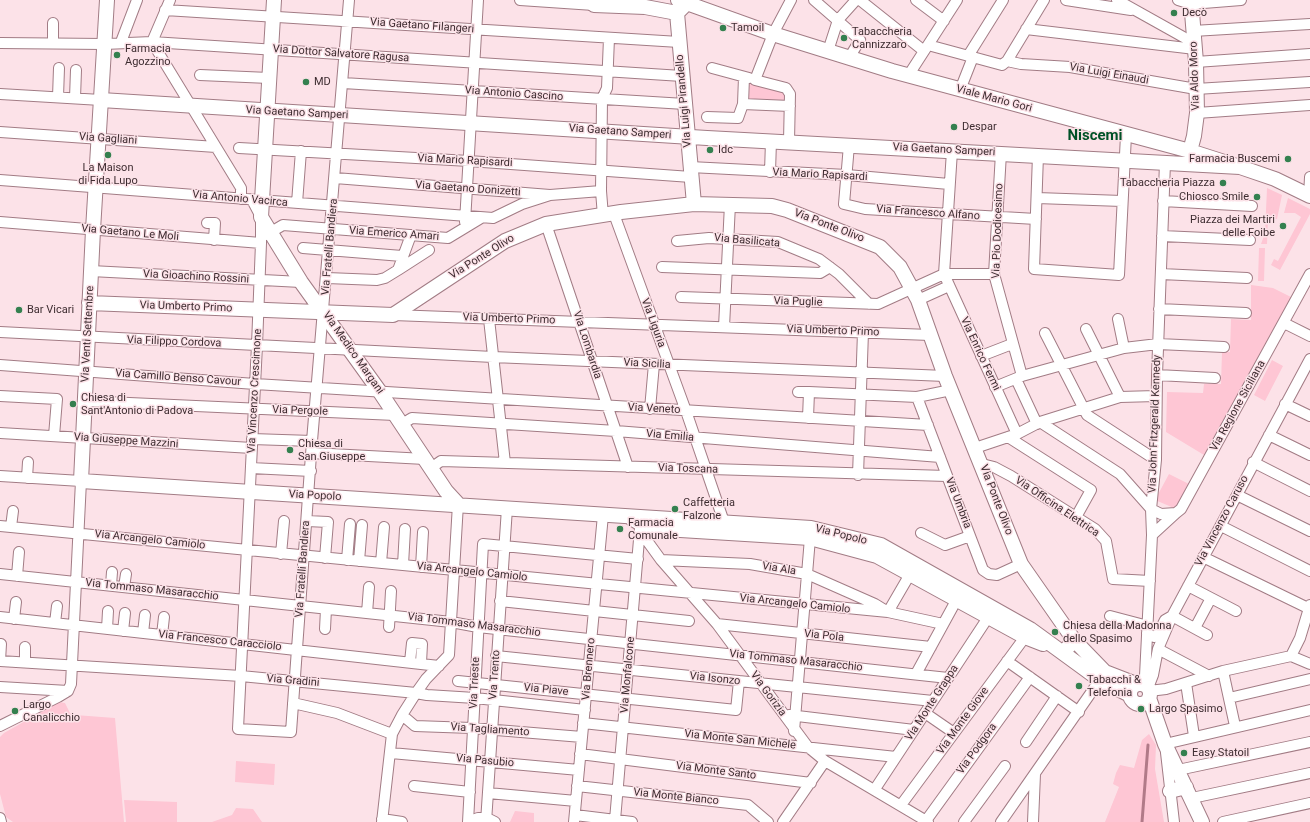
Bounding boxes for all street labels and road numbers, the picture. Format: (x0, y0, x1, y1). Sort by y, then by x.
street label: Via Gaetano Filangeri (370, 16, 474, 36)
street label: Via Aldo Moro (1187, 41, 1203, 111)
street label: Via Dottor Salvatore Ragusa (272, 43, 410, 65)
street label: Via Luigi Pirandello (673, 54, 695, 148)
street label: Via Luigi Einaudi (1068, 61, 1150, 87)
street label: Viale Mario Gori (955, 83, 1033, 115)
street label: Via Antonio Cascino (464, 84, 564, 104)
street label: Via Gaetano Samperi (245, 104, 349, 122)
street label: Via Gaetano Samperi (568, 122, 672, 142)
street label: Via Gagliani (79, 130, 137, 148)
street label: Via Gaetano Samperi (892, 141, 996, 159)
street label: Via Mario Rapisardi (417, 152, 513, 170)
street label: Via Mario Rapisardi (772, 166, 868, 184)
street label: Via Gaetano Donizetti (415, 179, 521, 199)
street label: Via Pio Dodicesimo (990, 183, 1006, 279)
street label: Via Antonio Vacirca (192, 188, 288, 210)
street label: Via Fratelli Bandiera (319, 198, 341, 296)
street label: Via Francesco Alfano (876, 203, 980, 223)
street label: Via Ponte Olivo (792, 207, 866, 245)
street label: Via Gaetano Le Moli (81, 222, 179, 244)
street label: Via Emerico Amari (348, 224, 440, 244)
street label: Via Ponte Olivo (447, 232, 517, 282)
street label: Via Basilicata (713, 232, 781, 250)
street label: Via Gioachino Rossini (143, 268, 249, 286)
street label: Via Venti Settembre (79, 285, 97, 383)
street label: Via Puglie (773, 295, 823, 309)
street label: Via Liguria (638, 296, 668, 350)
street label: Via Umberto Primo (139, 299, 233, 315)
street label: Via Medico Margani (320, 309, 386, 397)
street label: Via Lombardia (570, 309, 604, 381)
street label: Via Umberto Primo (462, 311, 556, 327)
street label: Via Enrico Fermi (957, 315, 1003, 393)
street label: Via Umberto Primo (786, 323, 880, 339)
street label: Via Vincenzo Crescimone (245, 328, 265, 454)
street label: Via Filippo Cordova (127, 334, 221, 350)
street label: Via John Fitzgerald Kennedy (1146, 355, 1164, 493)
street label: Via Sicilia (623, 356, 671, 372)
street label: Via Regione Siciliana (1208, 358, 1268, 454)
street label: Via Camillo Benso Cavour (115, 367, 241, 389)
street label: Via Veneto (627, 401, 681, 417)
street label: Via Pergole (272, 403, 328, 419)
street label: Via Emilia (645, 427, 695, 445)
street label: Via Giuseppe Mazzini (73, 431, 179, 451)
street label: Via Toscana (658, 461, 718, 477)
street label: Via Ponte Olivo (977, 463, 1015, 537)
street label: Via Vincenzo Caruso (1192, 473, 1252, 569)
street label: Via Officina Elettrica (1012, 474, 1102, 540)
street label: Via Umbria (942, 476, 974, 530)
street label: Via Popolo (288, 488, 342, 504)
street label: Via Fratelli Bandiera (293, 520, 313, 618)
street label: Via Popolo (814, 522, 868, 548)
street label: Via Arcangelo Camiolo (94, 528, 206, 552)
street label: Via Arcangelo Camiolo (416, 560, 528, 584)
street label: Via Ala (761, 560, 797, 578)
street label: Via Tommaso Masaracchio (85, 576, 219, 604)
street label: Via Arcangelo Camiolo (739, 592, 851, 616)
street label: Via Tommaso Masaracchio (407, 610, 541, 640)
street label: Via Pola (803, 627, 845, 645)
street label: Via Francesco Caracciolo (158, 628, 282, 654)
street label: Via Monfalcone (618, 636, 638, 714)
street label: Via Brennero (580, 637, 598, 701)
street label: Via Tommaso Masaracchio (729, 647, 863, 675)
street label: Via Trento (487, 650, 503, 700)
street label: Via Trieste (467, 657, 483, 709)
street label: Via Monte Grappa (903, 663, 961, 743)
street label: Via Gorizia (747, 669, 789, 719)
street label: Via Isonzo (689, 670, 741, 688)
street label: Via Gradini (266, 672, 320, 690)
street label: Via Piave (523, 681, 569, 699)
street label: Via Monte Giove (934, 685, 992, 757)
street label: Via Tagliamento (450, 721, 530, 739)
street label: Via Podgora (954, 721, 1000, 777)
street label: Via Monte San Michele (683, 728, 797, 752)
street label: Via Pasubio (455, 752, 515, 770)
street label: Via Monte Santo (675, 760, 757, 782)
street label: Via Monte Bianco (632, 786, 720, 808)

